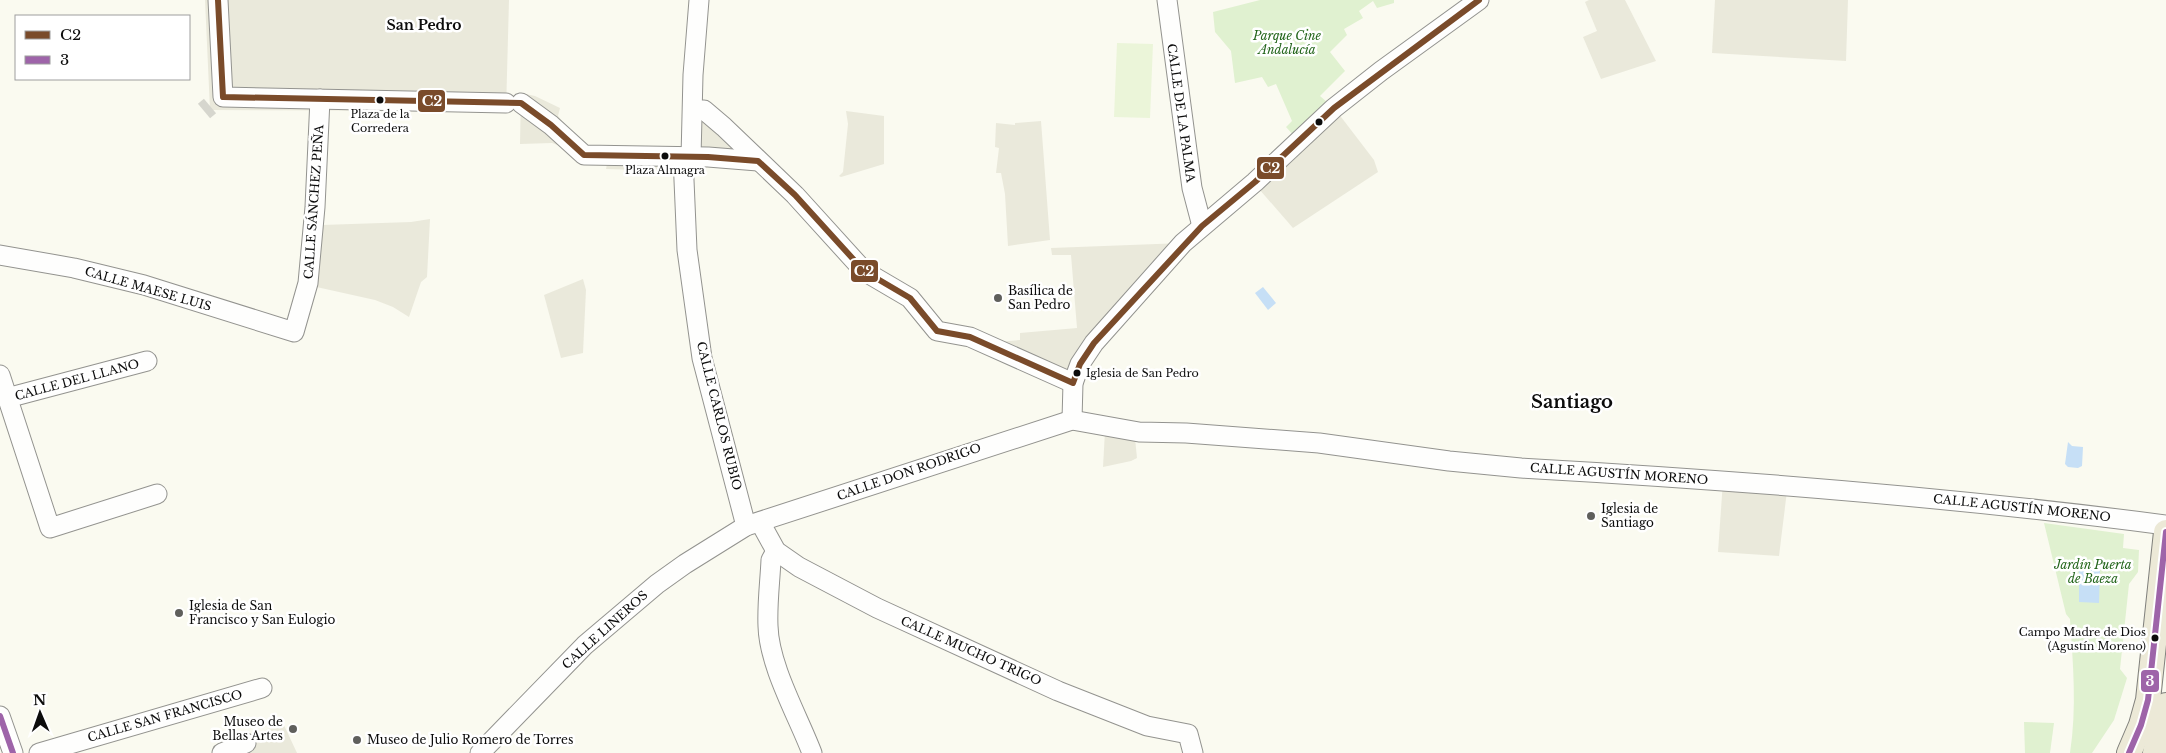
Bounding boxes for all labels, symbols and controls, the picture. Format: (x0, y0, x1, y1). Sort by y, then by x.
legend (15, 15, 190, 80)
district label: San Pedro (387, 16, 461, 34)
text: C2 (60, 25, 81, 44)
park label: Parque Cine Andalucía (1252, 28, 1322, 57)
street label: CALLE DE LA PALMA (1164, 43, 1199, 184)
text: 3 (60, 50, 69, 69)
line badge: C2 (417, 89, 446, 113)
text: C2 (422, 92, 442, 110)
marker: Plaza de la Corredera (375, 95, 385, 105)
place label: Plaza de la Corredera (350, 107, 410, 135)
unlabelled marker (1314, 117, 1324, 127)
street label: CALLE SÁNCHEZ PEÑA (300, 123, 326, 280)
marker: Plaza Almagra (660, 151, 670, 161)
line badge: C2 (1256, 156, 1285, 180)
text: C2 (1260, 159, 1280, 177)
place label: Plaza Almagra (625, 163, 706, 177)
line badge: C2 (850, 259, 879, 283)
text: C2 (854, 262, 874, 280)
street label: CALLE MAESE LUIS (83, 263, 213, 314)
place label: Basílica de San Pedro (1008, 283, 1073, 312)
marker: Basílica de San Pedro (992, 292, 1004, 304)
street label: CALLE CARLOS RUBIO (694, 340, 745, 492)
street label: CALLE DEL LLANO (13, 356, 141, 403)
place label: Iglesia de San Pedro (1086, 366, 1199, 380)
marker: Iglesia de San Pedro (1072, 368, 1082, 378)
district label: Santiago (1531, 391, 1613, 413)
street label: CALLE DON RODRIGO (835, 440, 983, 503)
street label: CALLE AGUSTÍN MORENO (1529, 459, 1709, 487)
street label: CALLE AGUSTÍN MORENO (1932, 490, 2112, 524)
place label: Iglesia de Santiago (1601, 501, 1658, 530)
marker: Iglesia de Santiago (1585, 510, 1597, 522)
park label: Jardín Puerta de Baeza (2053, 557, 2132, 586)
street label: CALLE LINEROS (559, 587, 651, 672)
place label: Iglesia de San Francisco y San Eulogio (189, 598, 336, 627)
marker: Iglesia de San Francisco y San Eulogio (173, 607, 185, 619)
street label: CALLE MUCHO TRIGO (898, 613, 1044, 688)
place label: Campo Madre de Dios (Agustín Moreno) (2019, 625, 2146, 653)
marker: Campo Madre de Dios (Agustín Moreno) (2150, 633, 2160, 643)
line badge: 3 (2140, 669, 2160, 693)
text: 3 (2146, 672, 2155, 690)
street label: CALLE SAN FRANCISCO (86, 686, 244, 745)
north arrow (15, 688, 65, 738)
text: N (33, 691, 46, 709)
place label: Museo de Bellas Artes (212, 714, 283, 743)
marker: Museo de Bellas Artes (287, 723, 299, 735)
place label: Museo de Julio Romero de Torres (367, 732, 573, 747)
marker: Museo de Julio Romero de Torres (351, 734, 363, 746)

